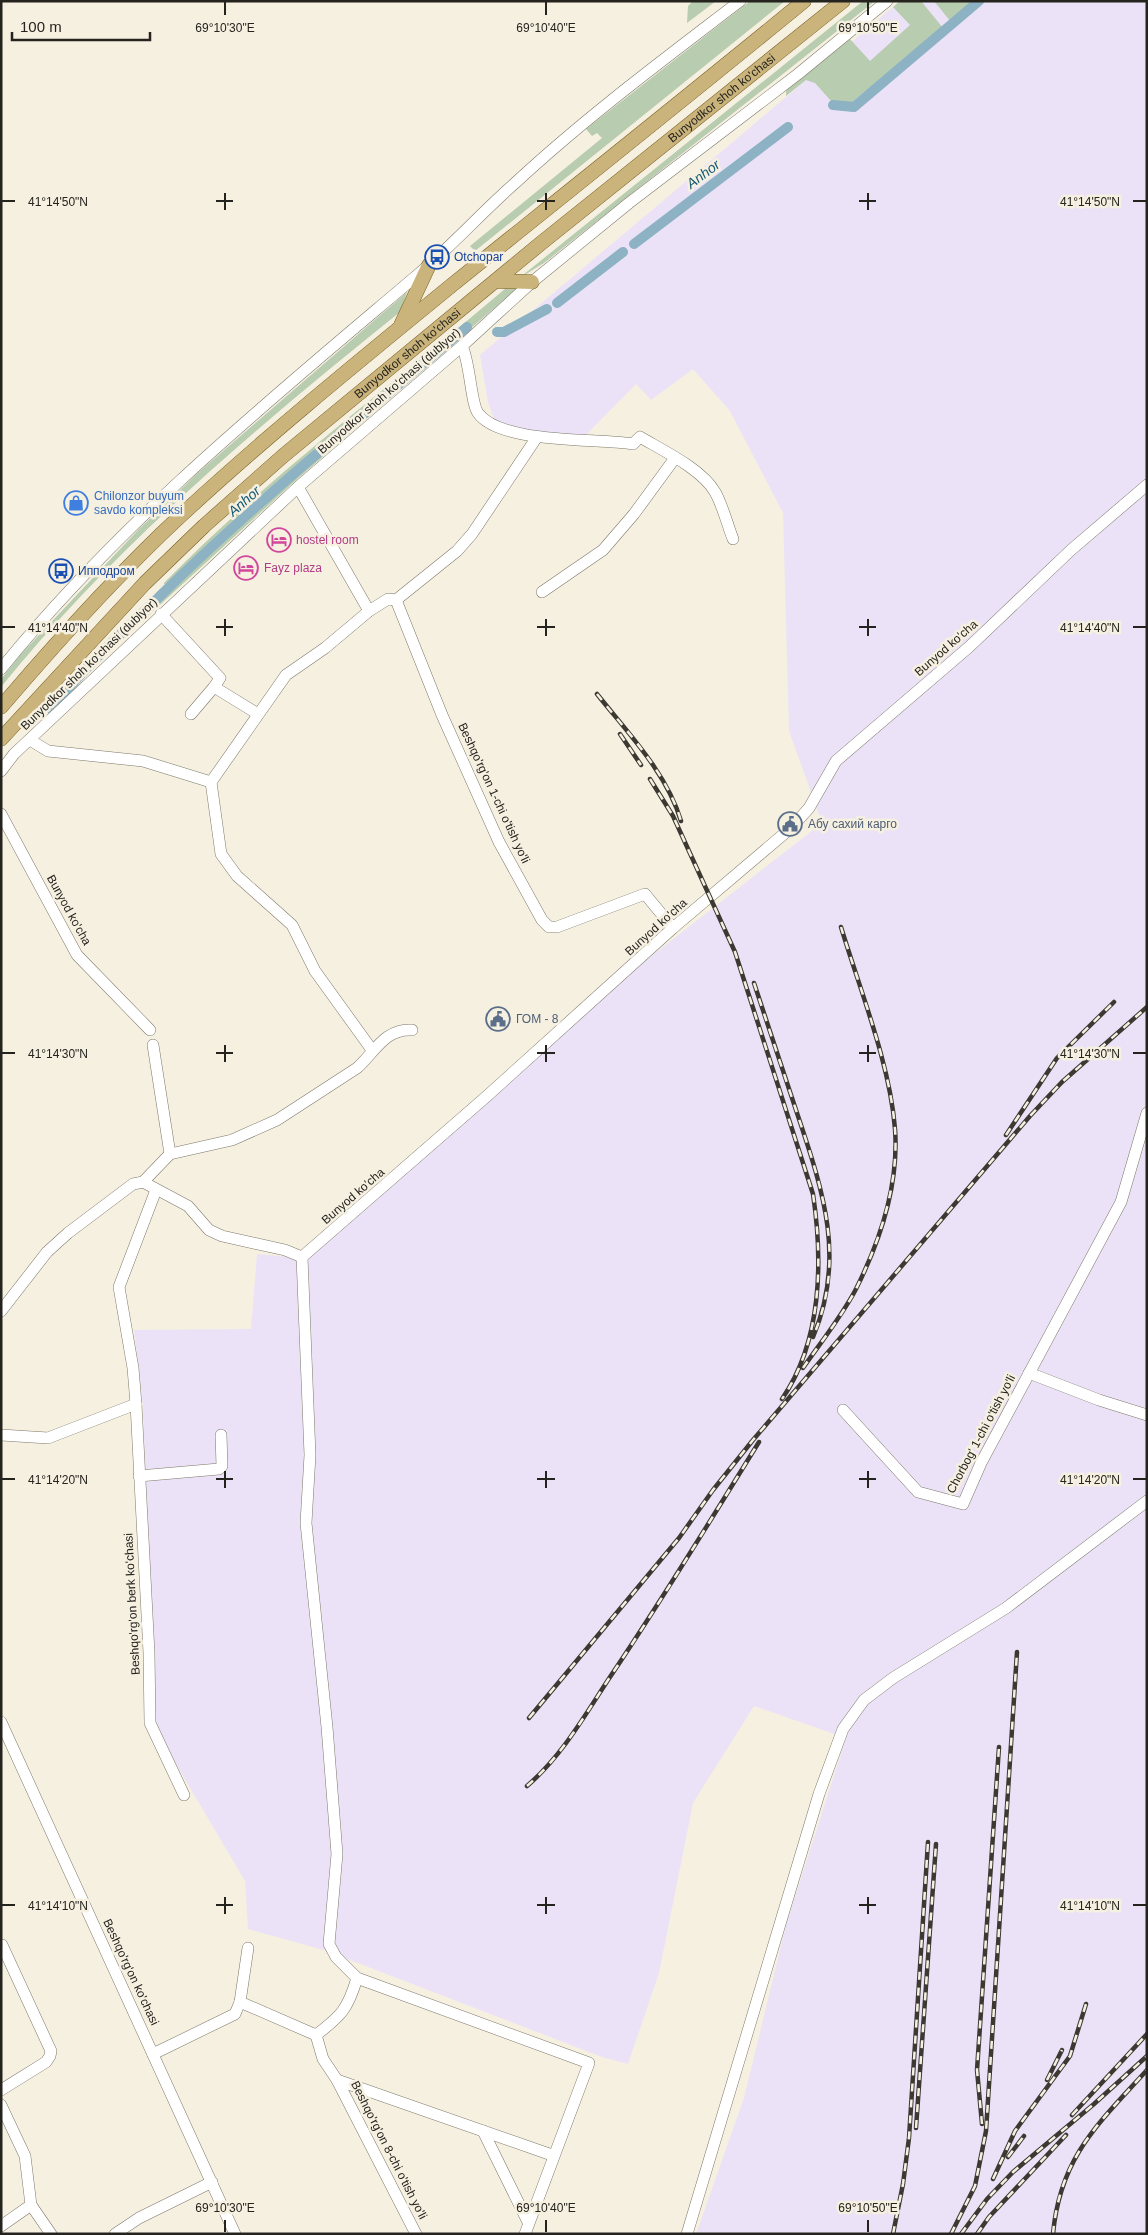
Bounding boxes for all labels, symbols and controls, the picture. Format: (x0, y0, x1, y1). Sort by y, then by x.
scale bar (12, 10, 150, 42)
text: 100 m (20, 18, 62, 35)
text: 69°10'30"E (195, 21, 255, 35)
text: 69°10'40"E (516, 21, 576, 35)
text: 69°10'50"E (838, 21, 898, 35)
street label: Bunyodkor shoh ko'chasi (665, 51, 778, 145)
water label: Anhor (682, 156, 724, 192)
text: 41°14'50"N (28, 195, 88, 209)
text: 41°14'50"N (1060, 195, 1120, 209)
bus stop icon: Otchopar (424, 244, 450, 270)
place label: Otchopar (454, 250, 503, 264)
street label: Bunyodkor shoh ko'chasi (351, 306, 463, 401)
street label: Bunyodkor shoh koʻchasi (dublyor) (315, 325, 463, 457)
water label: Anhor (224, 482, 264, 520)
place label: Chilonzor buyum savdo kompleksi (94, 489, 184, 517)
shop icon: Chilonzor buyum savdo kompleksi (63, 490, 89, 516)
hotel icon: hostel room (266, 527, 292, 553)
place label: hostel room (296, 533, 359, 547)
hotel icon: Fayz plaza (233, 555, 259, 581)
bus stop icon: Ипподром (48, 558, 74, 584)
place label: Fayz plaza (264, 561, 322, 575)
place label: Ипподром (78, 564, 135, 578)
street label: Bunyodkor shoh koʻchasi (dublyor) (18, 595, 160, 733)
street label: Bunyod ko'cha (912, 617, 980, 679)
text: 41°14'40"N (28, 621, 88, 635)
text: 41°14'40"N (1060, 621, 1120, 635)
street label: Beshqo'rg'on 1-chi o'tish yo'li (455, 721, 533, 865)
public building icon: Абу сахий карго (777, 811, 803, 837)
place label: Абу сахий карго (808, 817, 897, 831)
street label: Bunyod ko'cha (44, 872, 94, 948)
street label: Bunyod ko'cha (622, 895, 690, 958)
public building icon: ГОМ - 8 (485, 1006, 511, 1032)
place label: ГОМ - 8 (516, 1012, 559, 1026)
text: 41°14'30"N (28, 1047, 88, 1061)
text: 41°14'30"N (1060, 1047, 1120, 1061)
street label: Bunyod ko'cha (319, 1165, 387, 1227)
street label: Chorbog' 1-chi o'tish yo'li (944, 1372, 1018, 1496)
text: 41°14'20"N (28, 1473, 88, 1487)
text: 41°14'20"N (1060, 1473, 1120, 1487)
street label: Beshqo'rg'on berk ko'chasi (121, 1533, 143, 1675)
text: 41°14'10"N (28, 1899, 88, 1913)
text: 41°14'10"N (1060, 1899, 1120, 1913)
street label: Beshqo'rg'on ko'chasi (100, 1917, 162, 2027)
street label: Beshqo'rg'on 8-chi o'tish yo'li (348, 2079, 430, 2221)
text: 69°10'30"E (195, 2201, 255, 2215)
text: 69°10'40"E (516, 2201, 576, 2215)
text: 69°10'50"E (838, 2201, 898, 2215)

